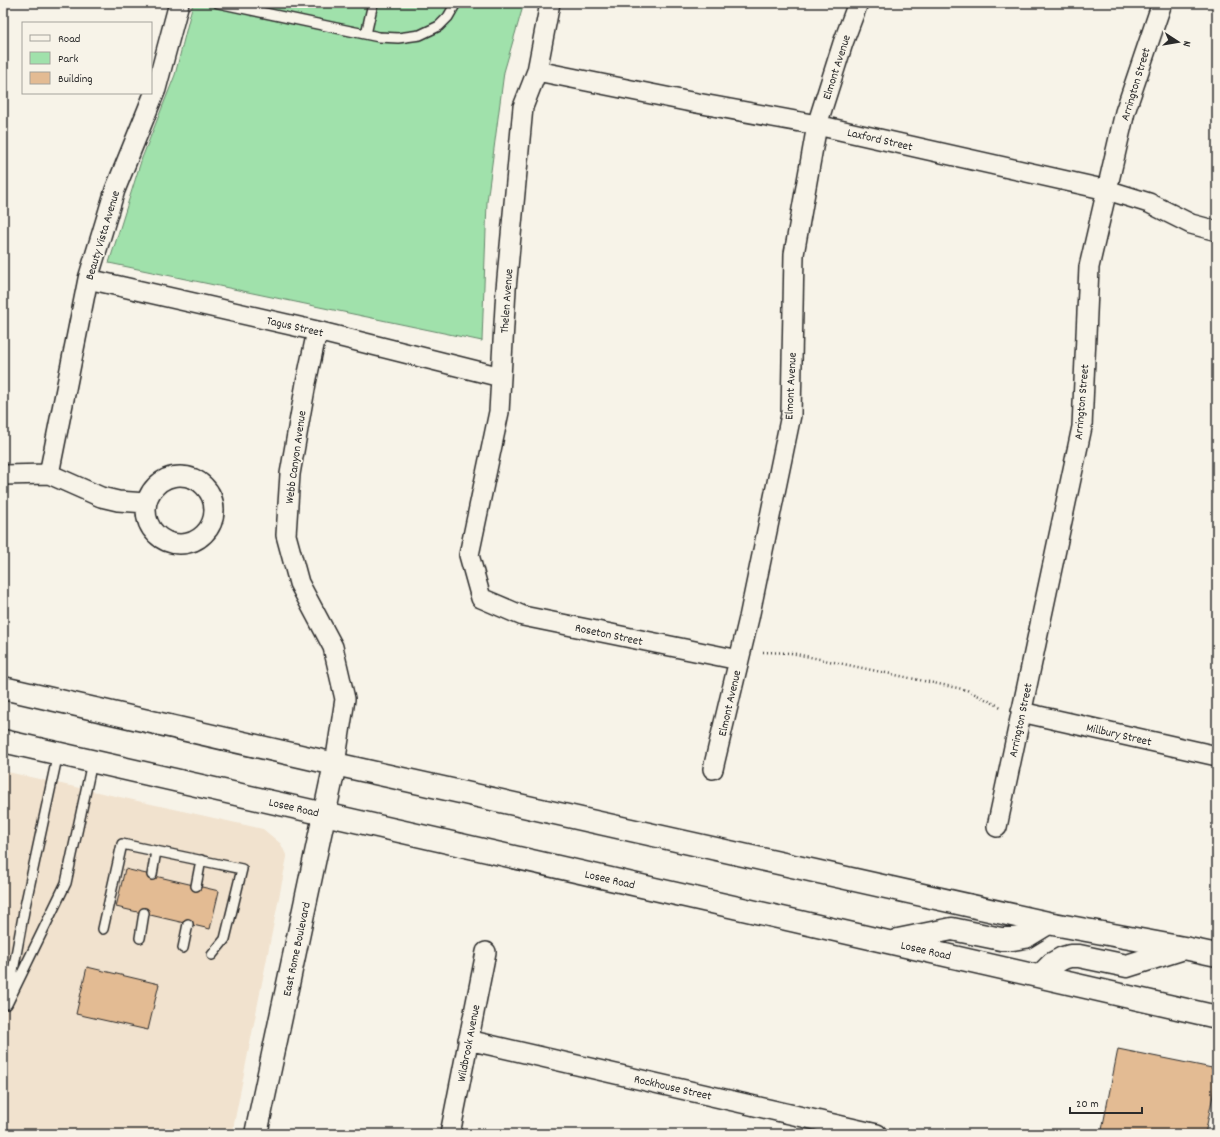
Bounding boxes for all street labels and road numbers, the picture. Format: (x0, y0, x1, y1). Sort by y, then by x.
street label: Elmont Avenue (819, 33, 856, 102)
street label: Arrington Street (1117, 45, 1156, 123)
street label: Laxford Street (845, 125, 915, 156)
street label: Beauty Vista Avenue (82, 189, 125, 282)
street label: Thelen Avenue (497, 268, 518, 334)
street label: Tagus Street (265, 313, 325, 342)
street label: Elmont Avenue (781, 352, 802, 420)
street label: Arrington Street (1071, 363, 1094, 441)
street label: Webb Canyon Avenue (282, 410, 311, 505)
street label: Roseton Street (573, 620, 645, 651)
street label: Elmont Avenue (715, 669, 746, 738)
street label: Arrington Street (1005, 681, 1038, 759)
street label: Millbury Street (1084, 720, 1154, 751)
street label: Losee Road (267, 794, 320, 822)
street label: Losee Road (583, 866, 636, 894)
street label: East Rome Boulevard (279, 901, 316, 998)
street label: Losee Road (899, 937, 952, 965)
street label: Wildbrook Avenue (454, 1003, 485, 1083)
street label: Rockhouse Street (632, 1071, 714, 1106)

